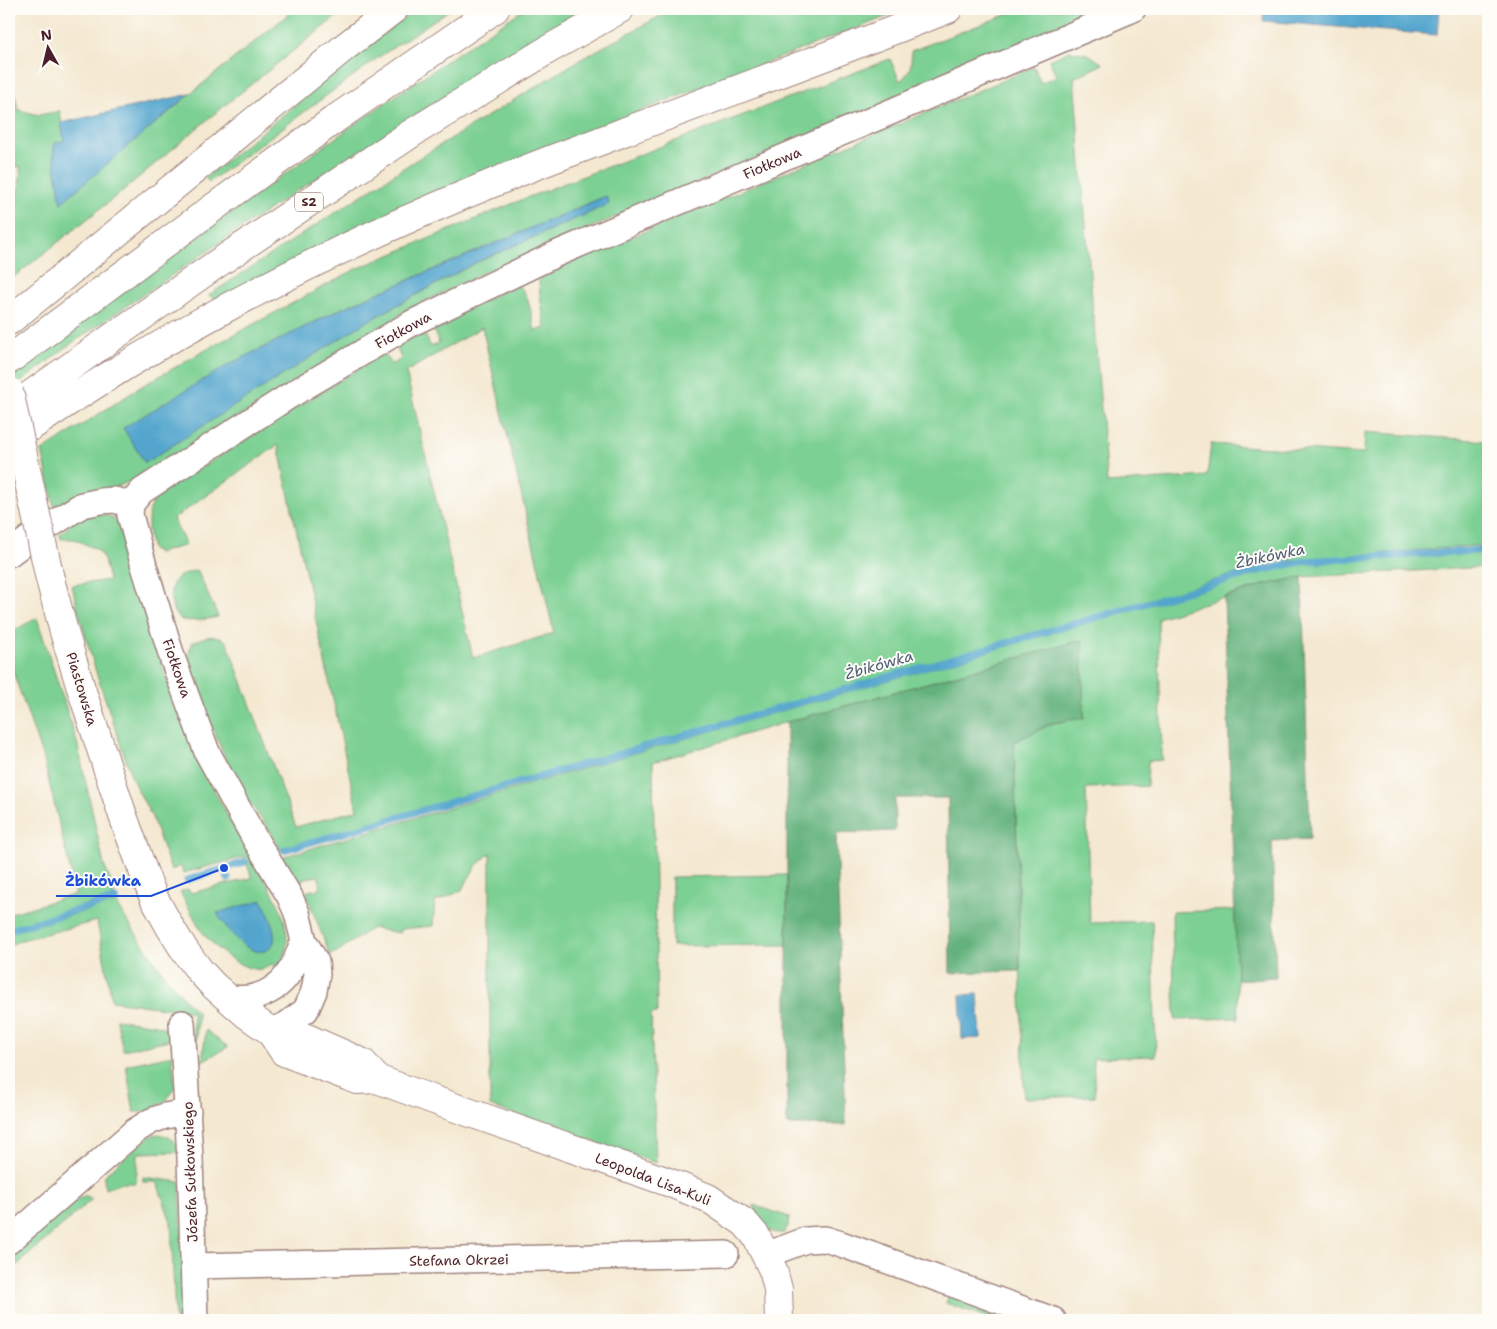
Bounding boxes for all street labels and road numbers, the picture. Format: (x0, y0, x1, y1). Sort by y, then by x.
street label: Fiołkowa (740, 143, 804, 183)
road number: S2 (295, 192, 323, 212)
street label: Fiołkowa (372, 307, 434, 353)
street label: Fiołkowa (159, 636, 196, 700)
street label: Piastowska (62, 650, 102, 728)
street label: Józefa Sułkowskiego (179, 1101, 201, 1243)
street label: Leopolda Lisa-Kuli (592, 1149, 714, 1209)
street label: Stefana Okrzei (409, 1250, 509, 1270)

